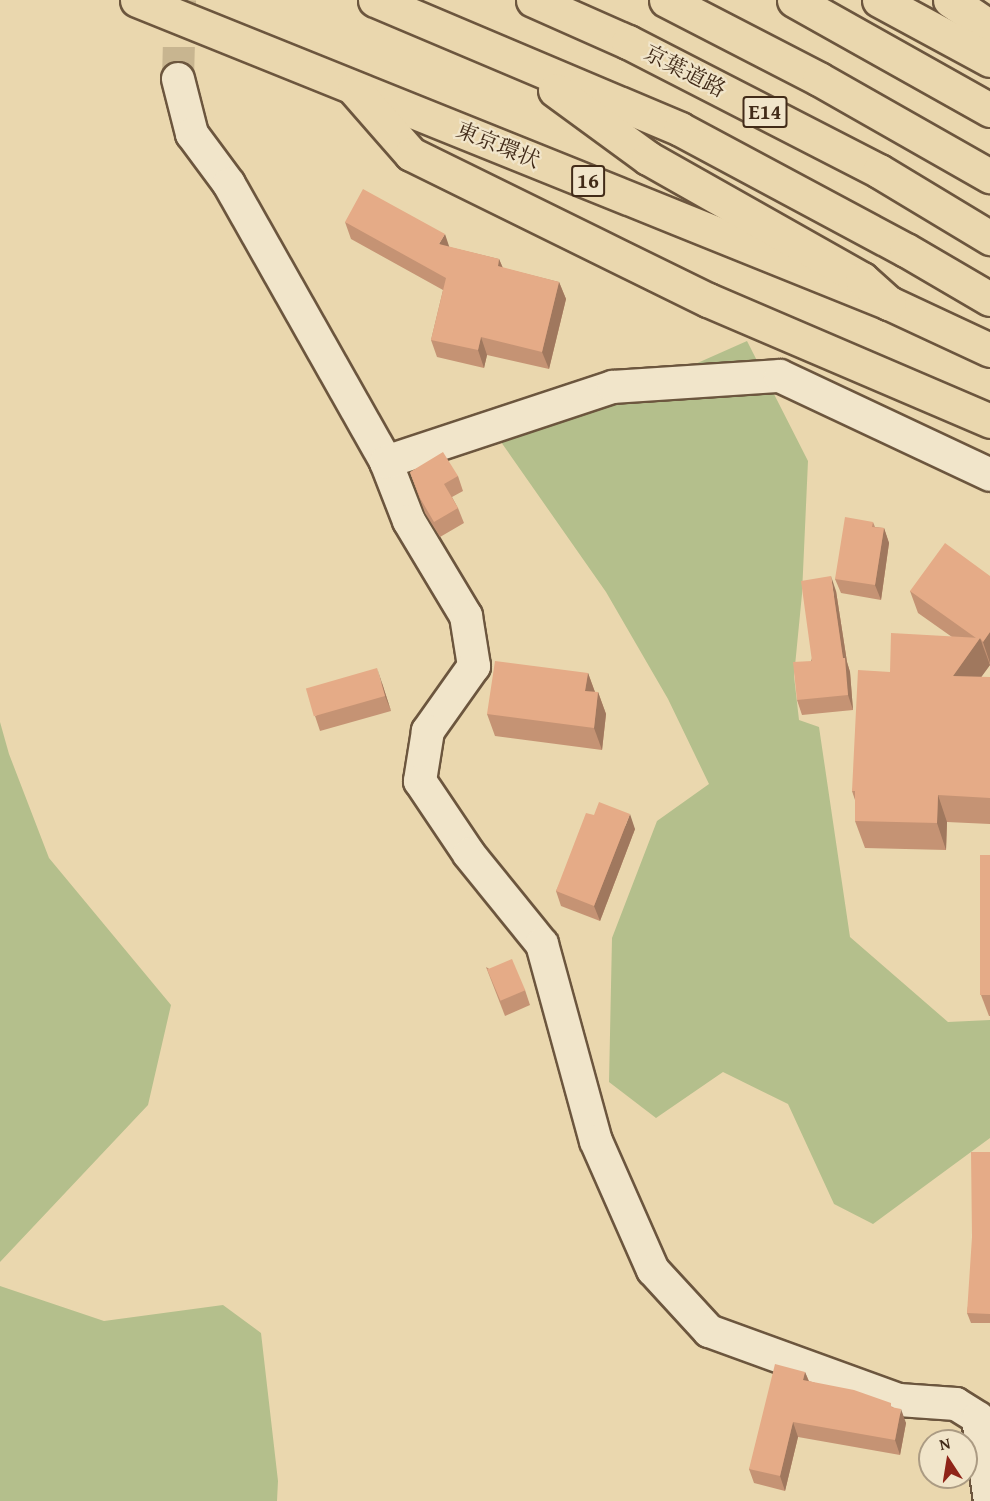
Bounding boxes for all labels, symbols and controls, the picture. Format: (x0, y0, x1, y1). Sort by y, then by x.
street label: 京葉道路 (640, 39, 730, 103)
road number: E14 (742, 94, 788, 130)
street label: 東京環状 (452, 116, 544, 174)
road number: 16 (570, 163, 606, 199)
north arrow (918, 1429, 978, 1489)
text: N (937, 1431, 952, 1456)

